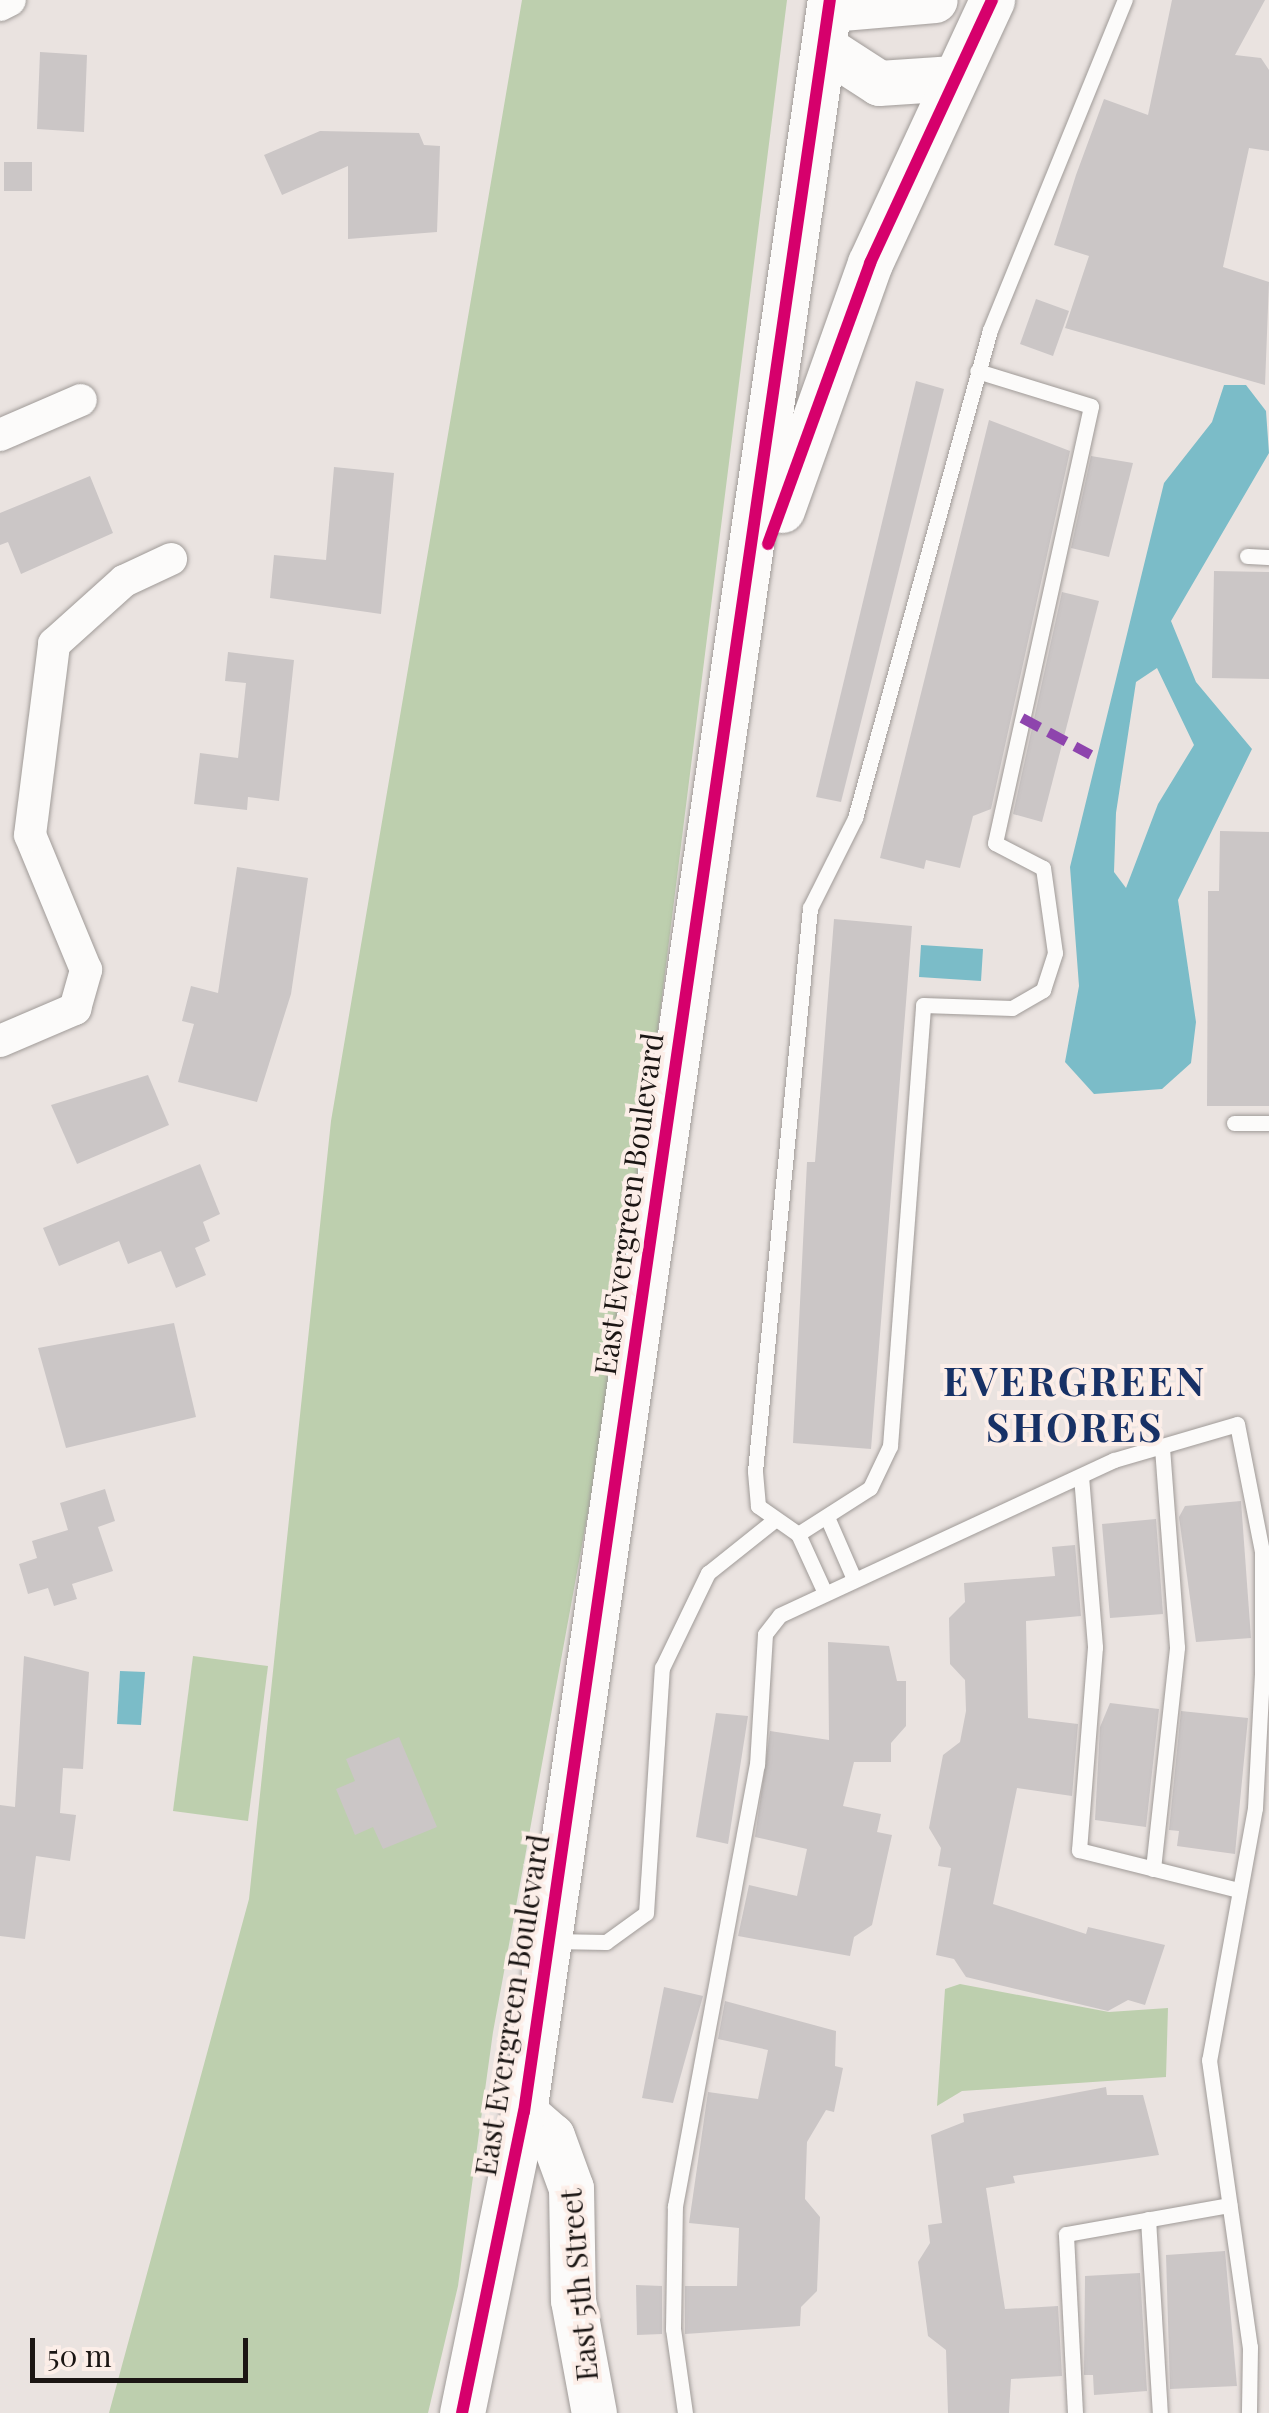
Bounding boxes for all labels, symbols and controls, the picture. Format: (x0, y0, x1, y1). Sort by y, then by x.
street label: East Evergreen Boulevard (586, 1030, 670, 1378)
district label: EVERGREEN SHORES (943, 1356, 1207, 1450)
street label: East Evergreen Boulevard (466, 1831, 556, 2179)
street label: East 5th Street (552, 2187, 604, 2383)
scale bar (35, 2318, 252, 2380)
text: 50 m (47, 2335, 112, 2375)

